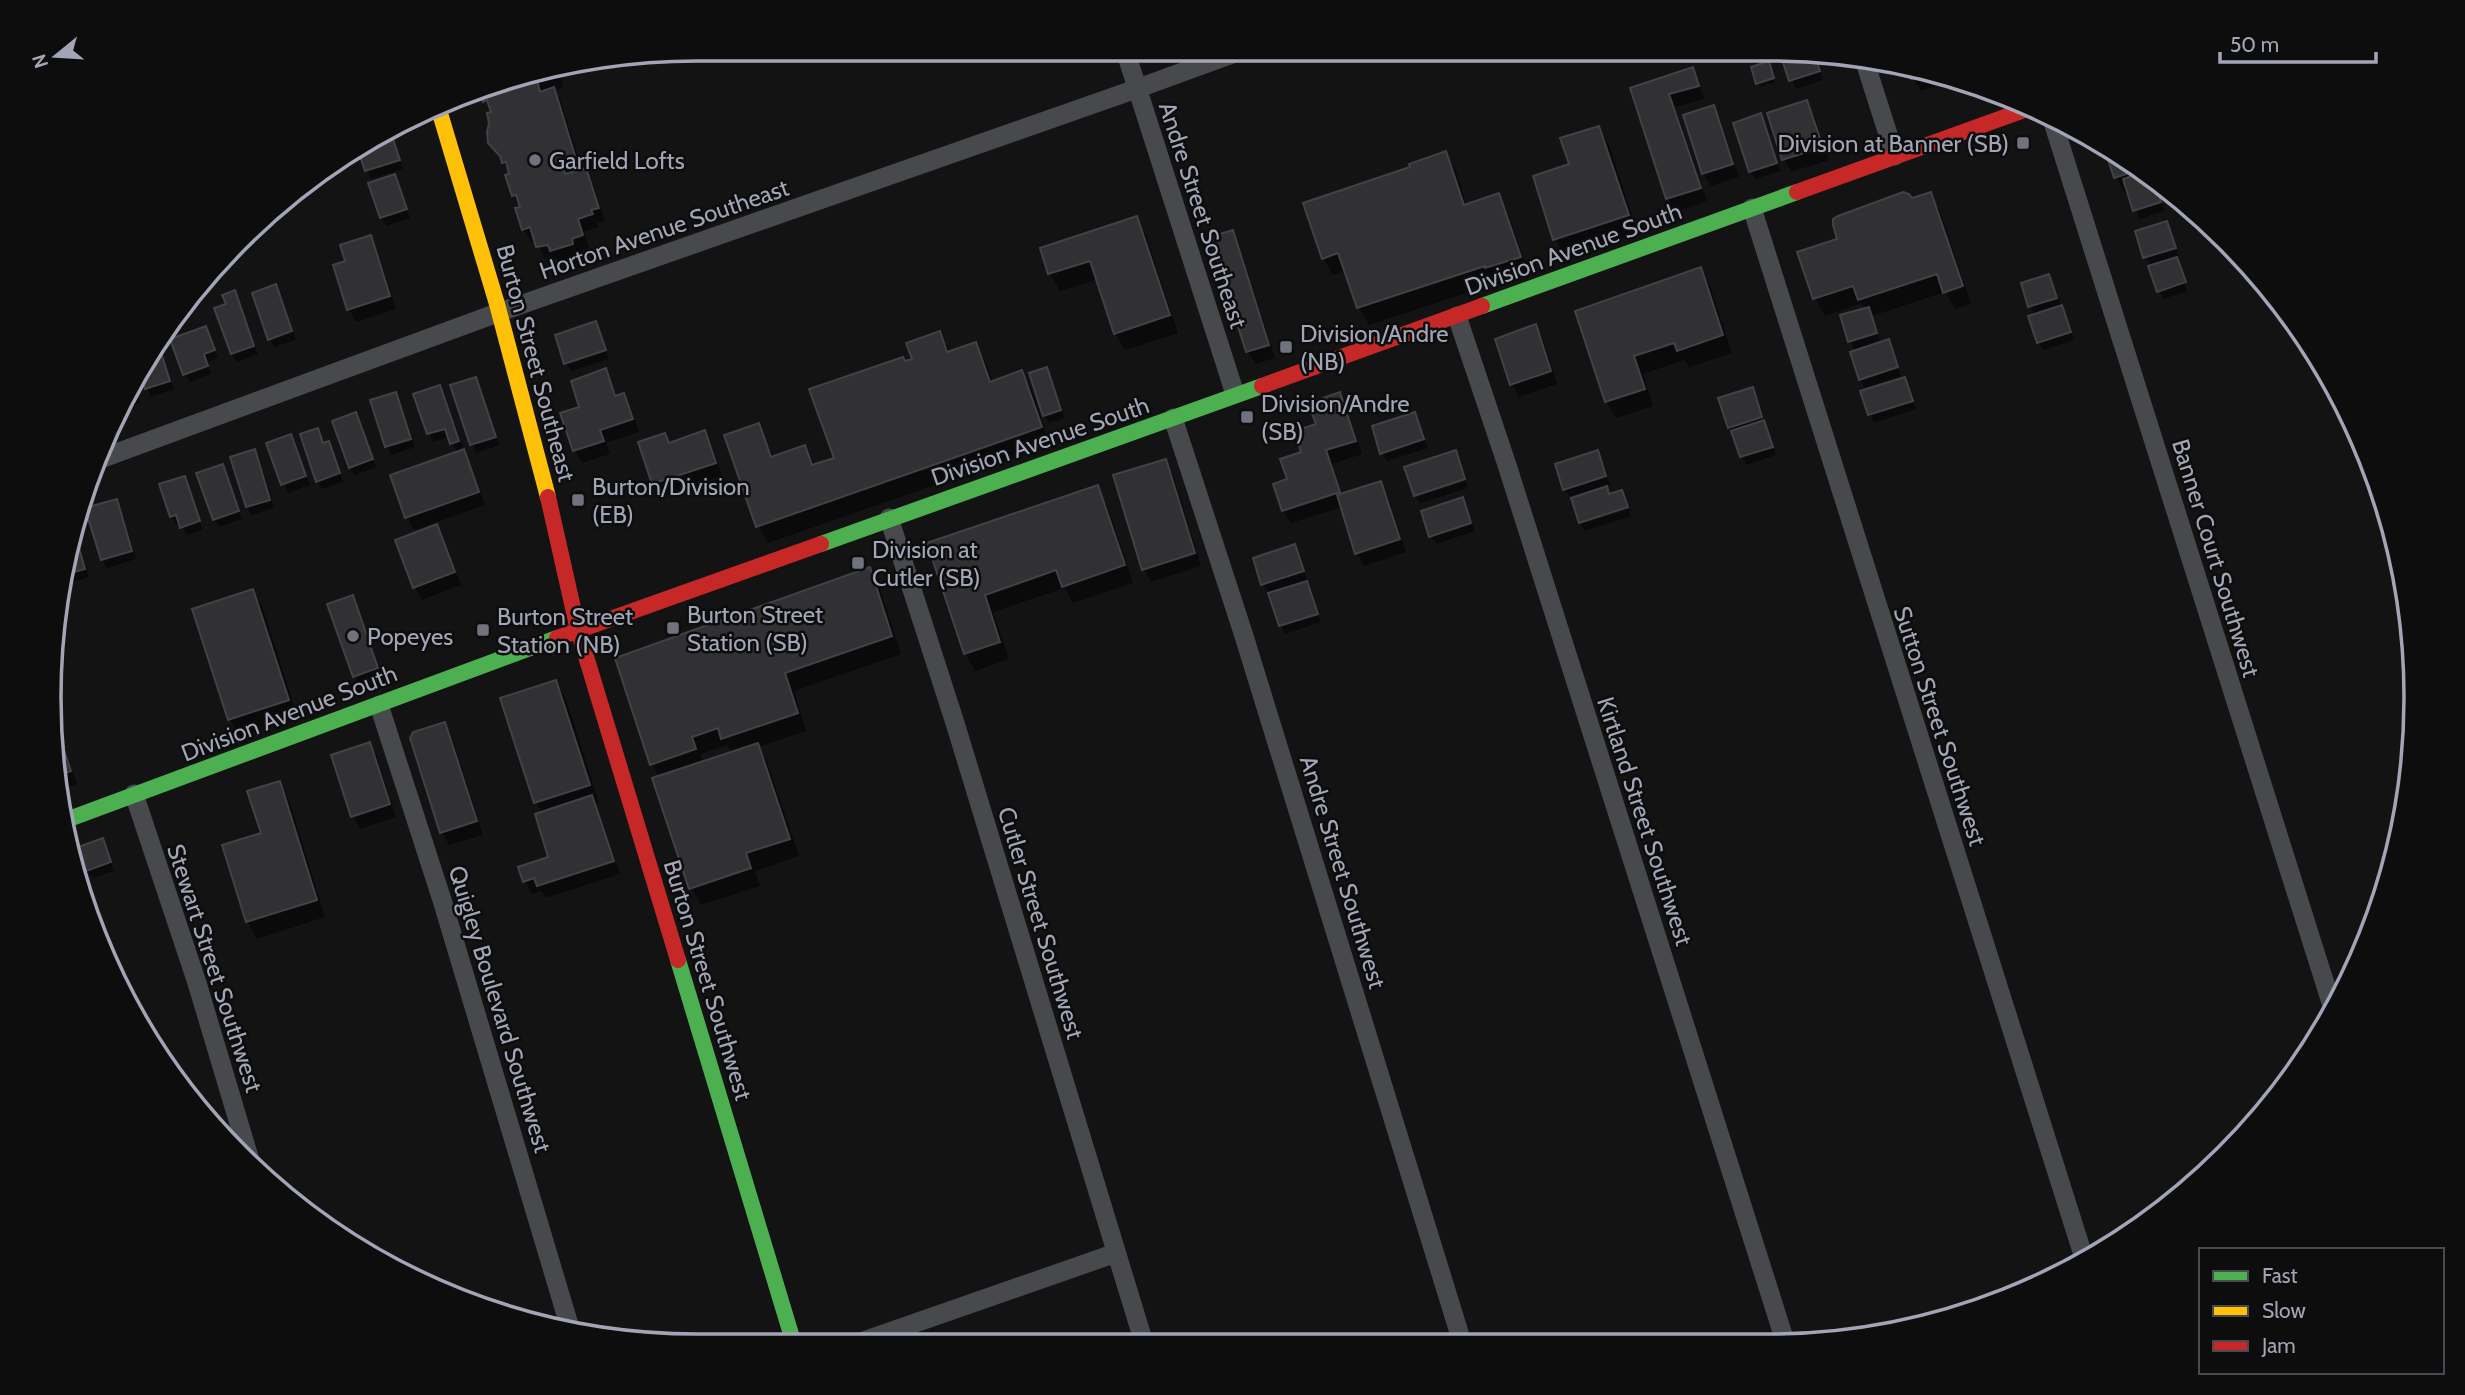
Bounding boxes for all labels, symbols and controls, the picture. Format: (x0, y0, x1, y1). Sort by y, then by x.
north arrow (21, 21, 91, 91)
scale bar (2220, 21, 2376, 65)
text: 50 m (2230, 32, 2279, 57)
text: N (27, 51, 53, 71)
street label: Andre Street Southeast (1153, 98, 1253, 332)
place label: Division at Banner (SB) (1777, 129, 2009, 158)
marker: Division at Banner (SB) (2015, 135, 2031, 151)
place label: Garfield Lofts (549, 146, 685, 175)
marker: Garfield Lofts (527, 152, 543, 168)
street label: Horton Avenue Southeast (536, 173, 792, 285)
street label: Division Avenue South (1461, 196, 1685, 302)
street label: Burton Street Southeast (490, 241, 582, 485)
place label: Division/Andre (NB) (1300, 319, 1449, 376)
marker: Division/Andre (NB) (1278, 339, 1294, 355)
place label: Division/Andre (SB) (1261, 389, 1410, 446)
street label: Division Avenue South (927, 390, 1153, 492)
marker: Division/Andre (SB) (1239, 409, 1255, 425)
street label: Banner Court Southwest (2166, 435, 2266, 681)
place label: Burton/Division (EB) (592, 472, 750, 529)
marker: Burton/Division (EB) (570, 492, 586, 508)
place label: Division at Cutler (SB) (872, 535, 980, 592)
marker: Division at Cutler (SB) (850, 555, 866, 571)
place label: Burton Street Station (SB) (687, 600, 823, 657)
place label: Burton Street Station (NB) (497, 602, 633, 659)
street label: Sutton Street Southwest (1888, 603, 1992, 849)
marker: Burton Street Station (SB) (665, 620, 681, 636)
place label: Popeyes (367, 622, 453, 651)
marker: Burton Street Station (NB) (475, 622, 491, 638)
marker: Popeyes (345, 628, 361, 644)
street label: Division Avenue South (177, 658, 401, 768)
street label: Kirtland Street Southwest (1591, 693, 1699, 949)
street label: Andre Street Southwest (1294, 752, 1392, 992)
street label: Cutler Street Southwest (992, 803, 1090, 1043)
street label: Stewart Street Southwest (161, 840, 269, 1096)
street label: Burton Street Southwest (658, 856, 758, 1104)
street label: Quigley Boulevard Southwest (442, 862, 558, 1156)
legend (2199, 1248, 2444, 1374)
text: Fast (2262, 1263, 2298, 1288)
text: Slow (2262, 1298, 2306, 1323)
text: Jam (2261, 1333, 2296, 1358)

